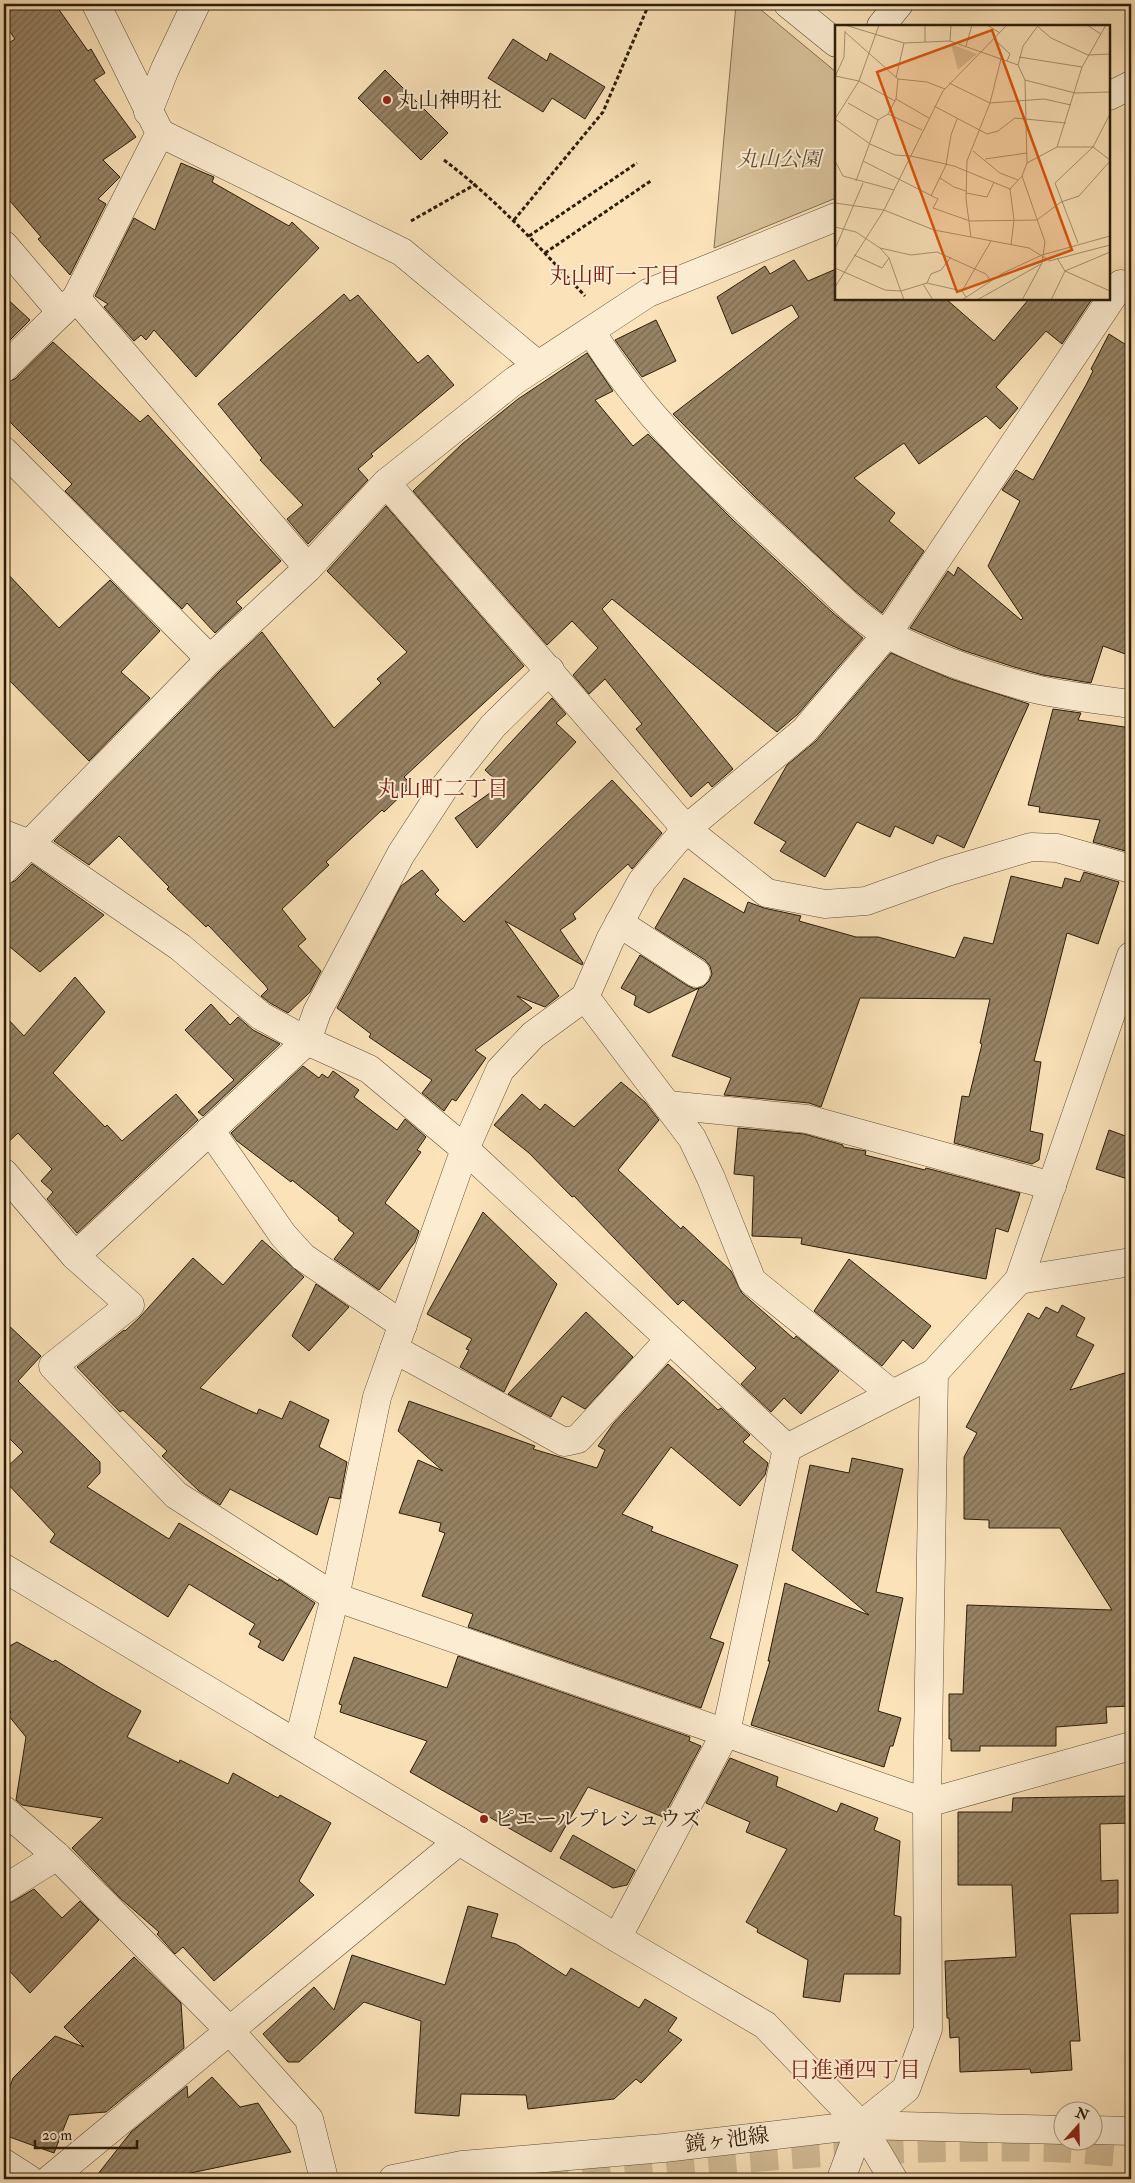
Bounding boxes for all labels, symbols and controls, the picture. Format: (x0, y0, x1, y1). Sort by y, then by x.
inset map (835, 25, 1110, 300)
place label: 丸山神明社 (397, 87, 502, 114)
marker: 丸山神明社 (381, 94, 393, 106)
park label: 丸山公園 (737, 146, 824, 173)
district label: 丸山町一丁目 (549, 262, 681, 290)
district label: 丸山町二丁目 (377, 775, 509, 803)
place label: ピエールプレシュウズ (494, 1806, 701, 1833)
marker: ピエールプレシュウズ (478, 1813, 490, 1825)
district label: 日進通四丁目 (789, 2056, 921, 2084)
north arrow (1052, 2100, 1102, 2150)
text: N (1073, 2104, 1092, 2125)
scale bar (35, 2118, 138, 2150)
street label: 鏡ヶ池線 (684, 2121, 770, 2159)
text: 20 m (42, 2126, 72, 2145)

